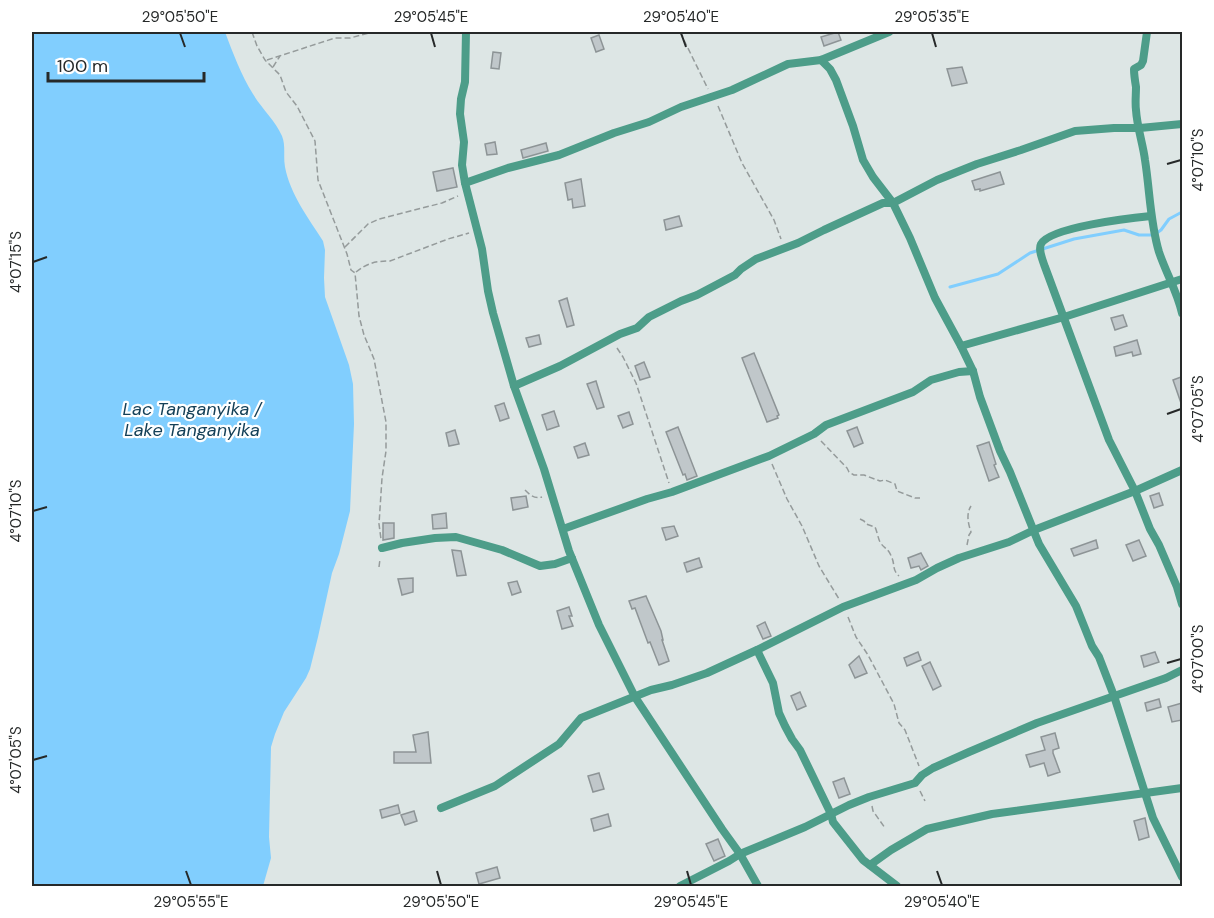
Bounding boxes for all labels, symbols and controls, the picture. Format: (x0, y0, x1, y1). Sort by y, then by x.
text: 29°05'50"E (142, 7, 218, 27)
text: 29°05'45"E (394, 7, 468, 27)
text: 29°05'40"E (643, 7, 719, 27)
text: 29°05'35"E (894, 7, 970, 27)
scale bar (48, 45, 204, 83)
text: 100 m (57, 54, 108, 78)
text: 4°07'10"S (1188, 128, 1208, 192)
text: 4°07'15"S (6, 231, 26, 293)
text: 4°07'05"S (1188, 375, 1208, 443)
water label: Lac Tanganyika / Lake Tanganyika (122, 397, 263, 442)
text: 4°07'10"S (6, 479, 26, 543)
text: 4°07'00"S (1188, 624, 1208, 693)
text: 4°07'05"S (6, 726, 26, 794)
text: 29°05'55"E (153, 892, 229, 912)
text: 29°05'50"E (403, 892, 479, 912)
text: 29°05'45"E (654, 892, 728, 912)
text: 29°05'40"E (904, 892, 980, 912)

